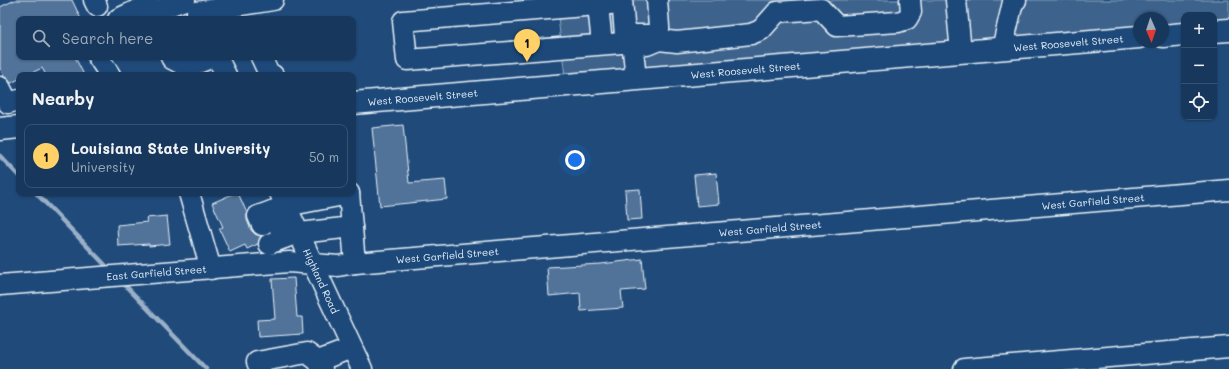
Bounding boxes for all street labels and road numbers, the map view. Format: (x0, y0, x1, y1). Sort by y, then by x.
street label: West Roosevelt Street (1013, 31, 1124, 55)
street label: West Roosevelt Street (690, 58, 801, 82)
street label: West Roosevelt Street (367, 86, 478, 109)
street label: West Garfield Street (1041, 190, 1145, 213)
street label: West Garfield Street (718, 217, 822, 240)
street label: West Garfield Street (395, 244, 499, 267)
street label: Highland Road (300, 246, 342, 316)
street label: East Garfield Street (106, 262, 207, 283)

